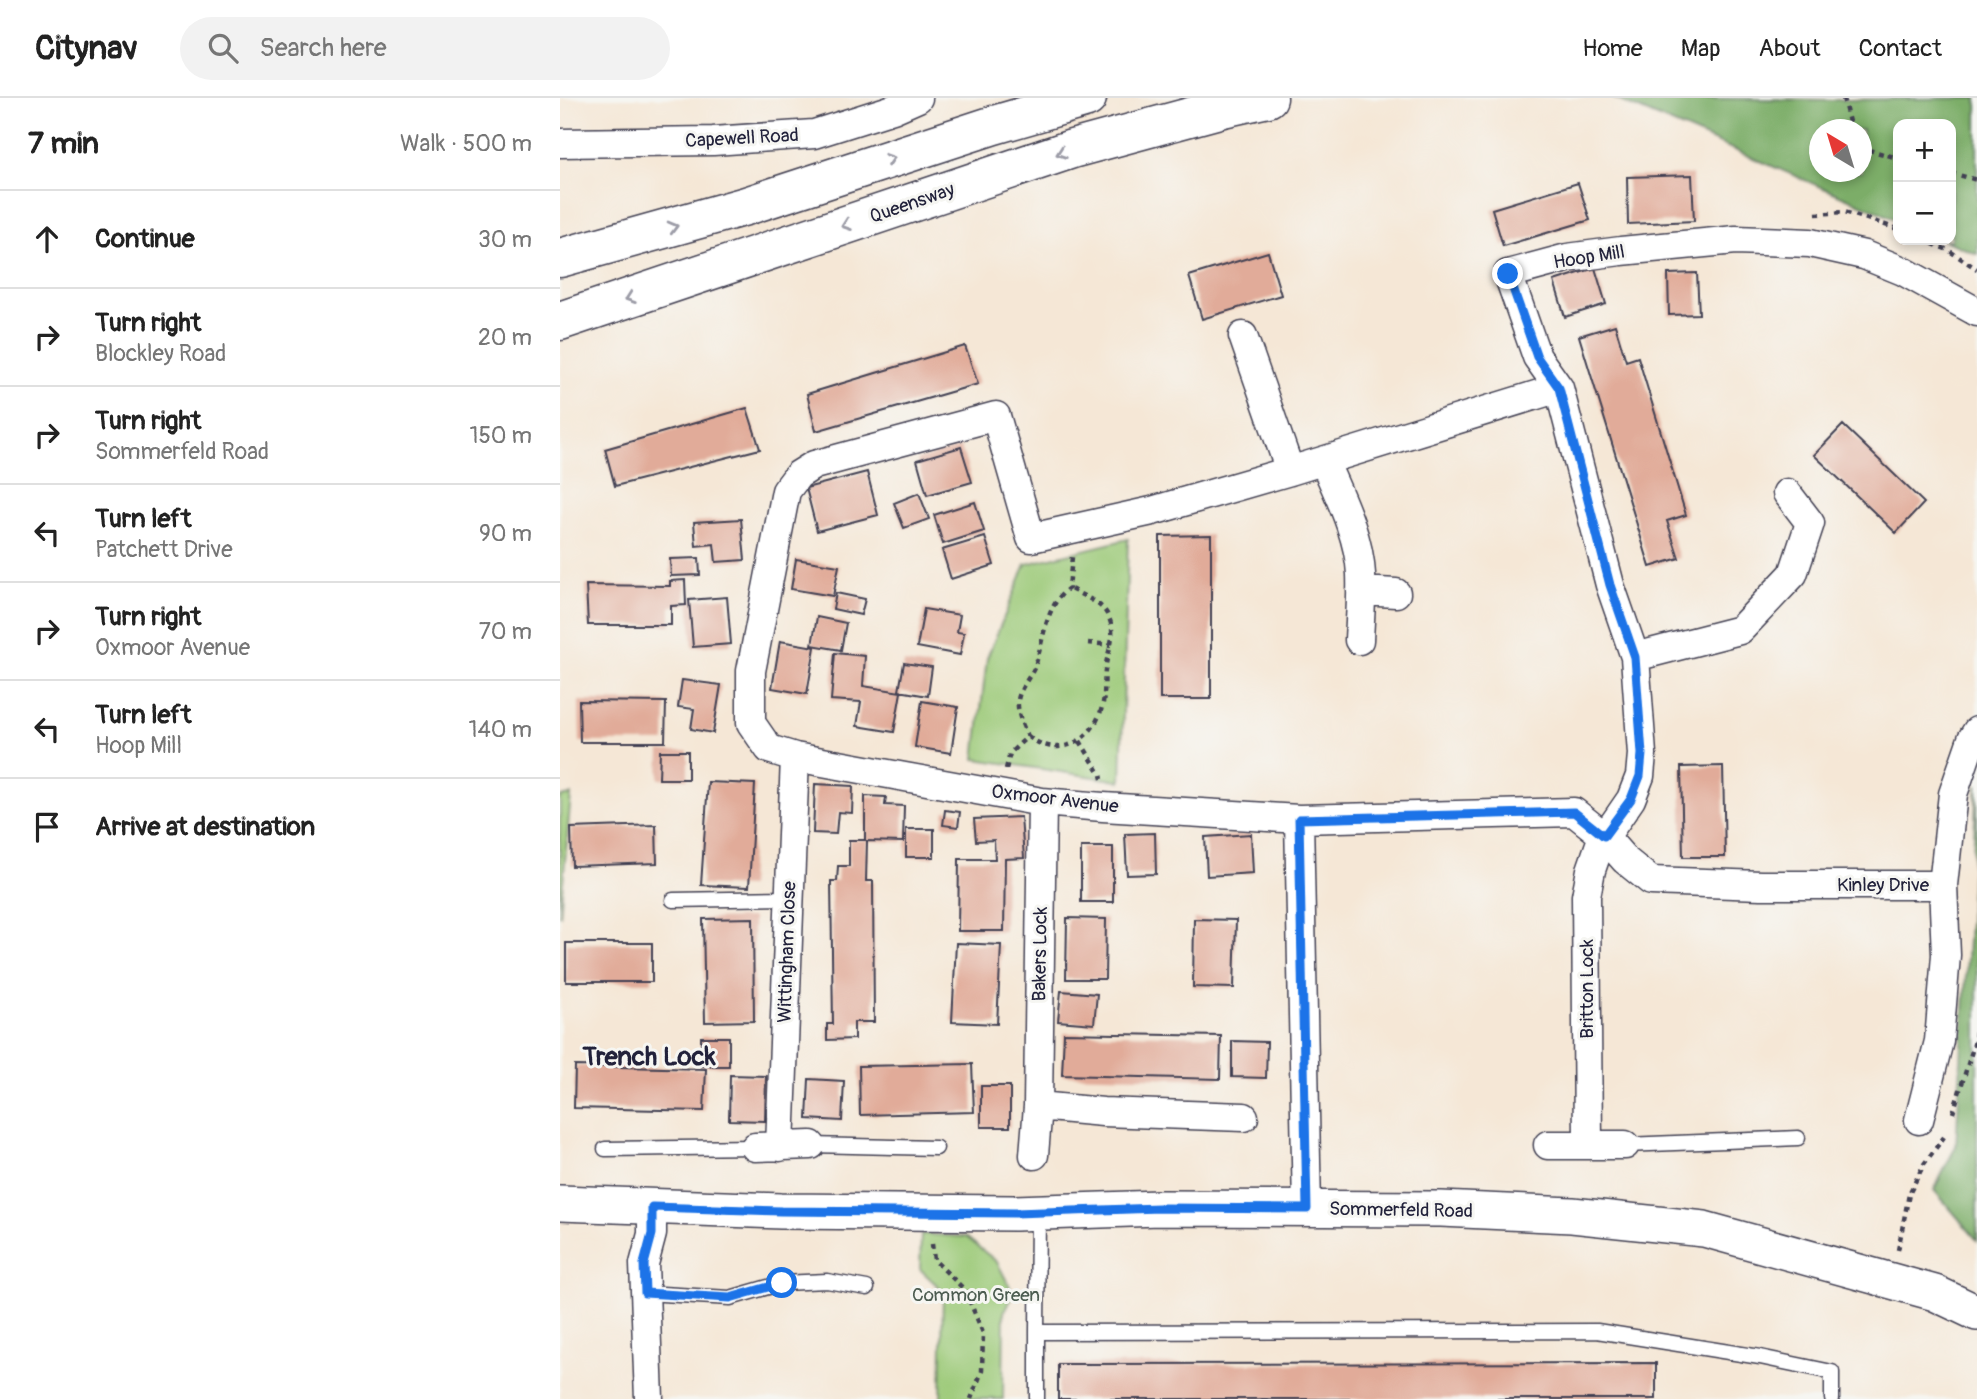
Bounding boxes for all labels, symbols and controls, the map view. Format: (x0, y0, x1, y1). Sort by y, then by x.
search box (180, 17, 670, 80)
text: Citynav (35, 28, 138, 69)
icon: search (204, 29, 242, 67)
text: Search here (260, 32, 386, 64)
text: Home (1582, 34, 1643, 63)
text: Map (1681, 34, 1721, 63)
text: About (1759, 34, 1821, 63)
text: Contact (1859, 34, 1942, 63)
north arrow (1809, 119, 1872, 182)
map controls (1893, 119, 1956, 245)
button: + (1893, 119, 1956, 182)
street label: Capewell Road (685, 123, 799, 153)
text: 7 min (28, 125, 99, 162)
text: Walk · 500 m (400, 129, 532, 158)
one-way arrow (1056, 144, 1068, 159)
one-way arrow (884, 153, 896, 167)
street label: Queensway (866, 177, 958, 229)
button: − (1893, 182, 1956, 245)
one-way arrow (840, 217, 852, 231)
icon: ahead (28, 220, 66, 258)
one-way arrow (667, 220, 679, 235)
text: Continue (95, 223, 195, 255)
text: 30 m (478, 225, 532, 254)
street label: Hoop Mill (1552, 240, 1626, 274)
route end (1492, 258, 1523, 289)
one-way arrow (625, 290, 637, 304)
text: Turn right (95, 307, 201, 339)
icon: right (28, 318, 66, 356)
text: 20 m (478, 323, 532, 352)
text: Blockley Road (95, 339, 226, 368)
text: Turn right (95, 405, 201, 437)
icon: right (28, 416, 66, 454)
text: 150 m (469, 421, 532, 450)
text: Sommerfeld Road (95, 437, 269, 466)
text: Turn left (95, 503, 191, 535)
icon: left (28, 514, 66, 552)
text: 90 m (479, 519, 532, 548)
text: Patchett Drive (95, 535, 233, 564)
text: Turn right (95, 601, 201, 633)
icon: right (28, 612, 66, 650)
text: 70 m (479, 617, 532, 646)
text: Oxmoor Avenue (95, 633, 250, 662)
text: Turn left (95, 699, 191, 731)
icon: left (28, 710, 66, 748)
text: 140 m (469, 715, 532, 744)
text: Hoop Mill (95, 731, 182, 760)
street label: Oxmoor Avenue (990, 779, 1121, 819)
icon: arrive (28, 808, 66, 846)
text: Arrive at destination (95, 811, 315, 843)
street label: Kinley Drive (1837, 873, 1930, 897)
street label: Wittingham Close (773, 880, 801, 1023)
street label: Bakers Lock (1027, 906, 1053, 1002)
street label: Britton Lock (1575, 939, 1599, 1039)
district label: Trench Lock (581, 1041, 717, 1073)
street label: Sommerfeld Road (1329, 1197, 1473, 1223)
route start (766, 1267, 797, 1298)
park label: Common Green (912, 1283, 1040, 1307)

